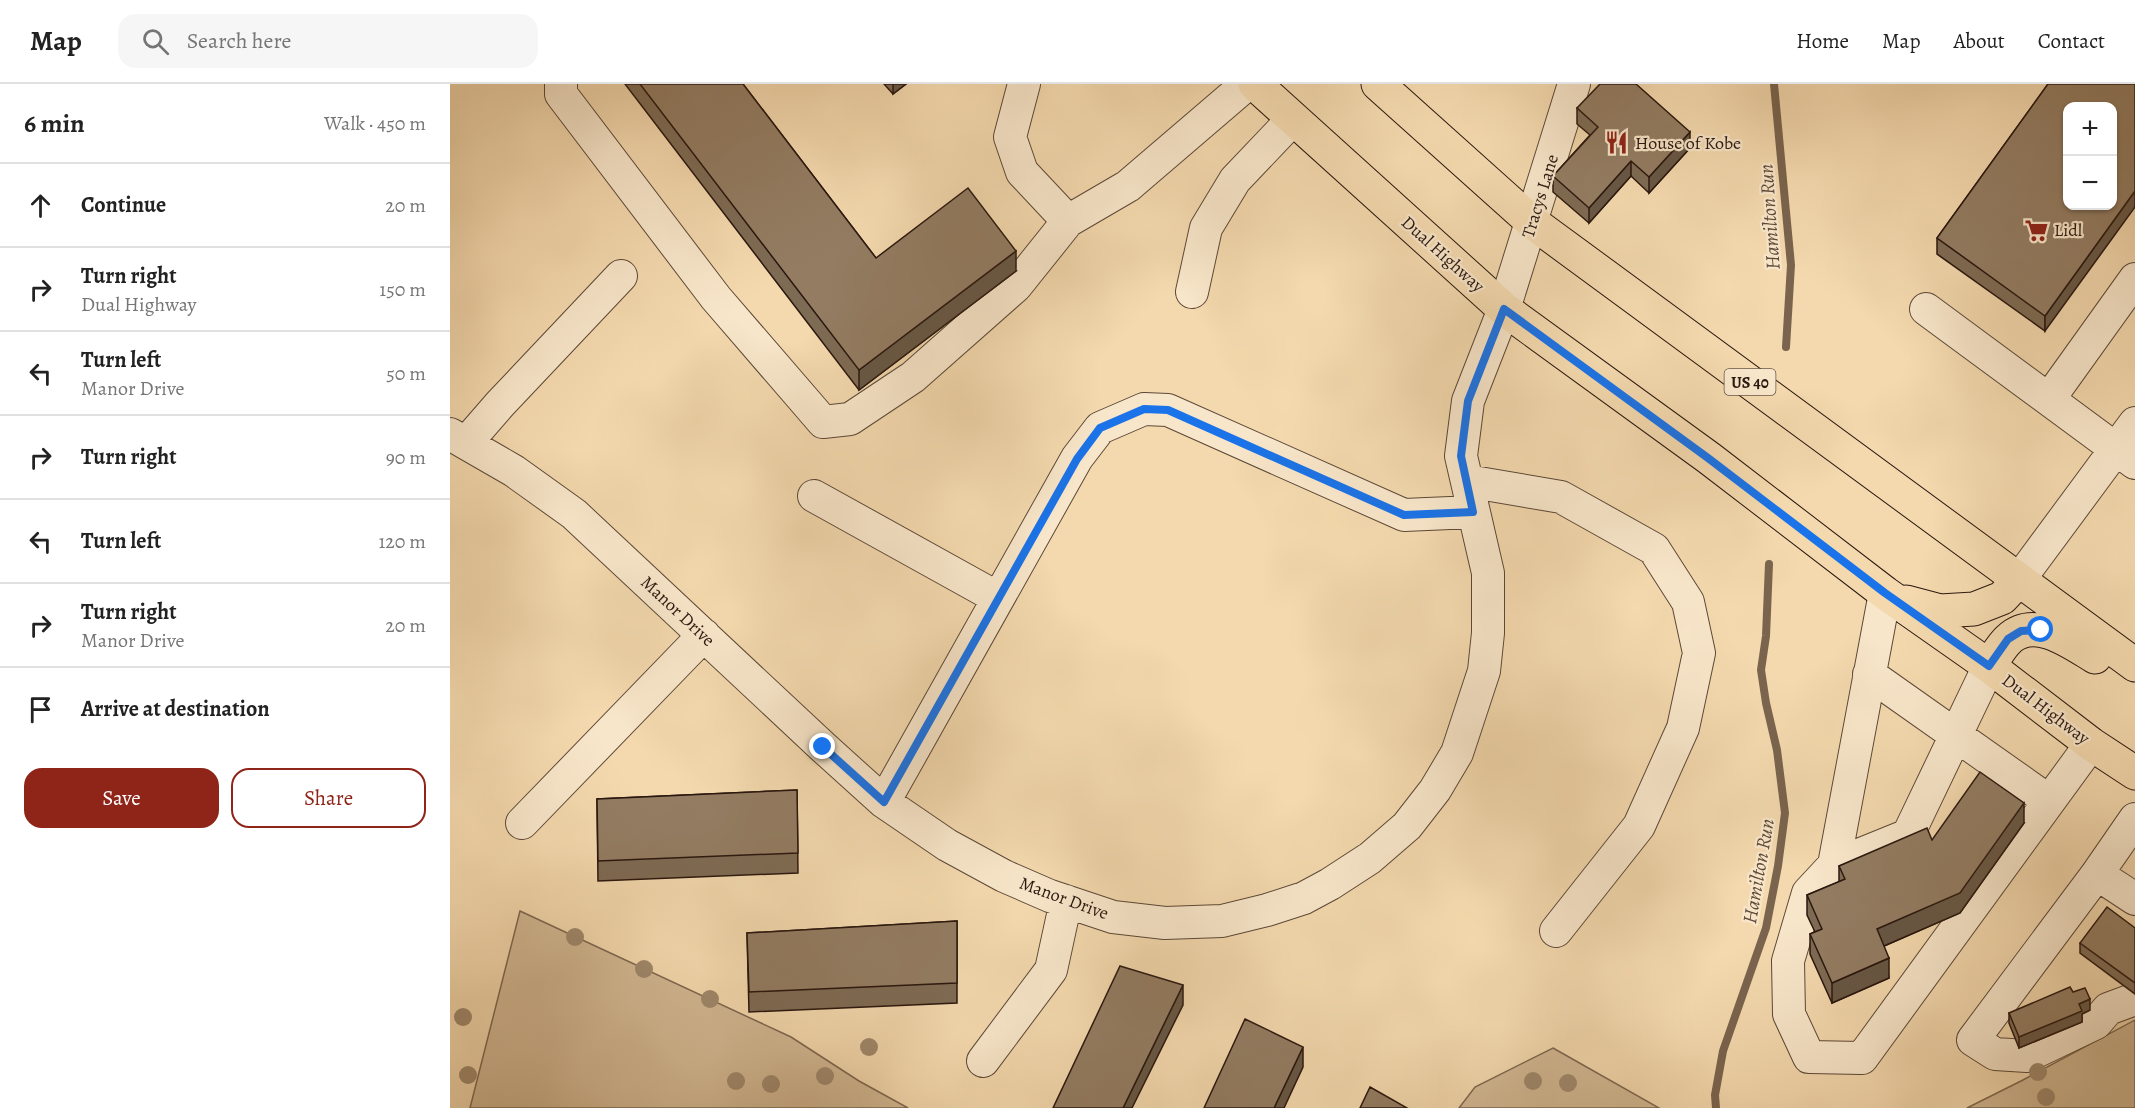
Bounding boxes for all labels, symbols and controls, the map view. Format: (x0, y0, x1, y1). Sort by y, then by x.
search box (118, 14, 538, 68)
text: Map (30, 22, 82, 60)
icon: search (139, 25, 172, 58)
text: Search here (187, 26, 291, 56)
text: Home (1796, 27, 1849, 55)
text: Map (1882, 27, 1920, 55)
text: About (1953, 27, 2005, 55)
text: Contact (2038, 27, 2105, 55)
map controls (2063, 102, 2117, 210)
button: + (2063, 102, 2117, 156)
text: 6 min (24, 106, 85, 141)
text: Walk · 450 m (324, 110, 426, 137)
restaurant icon: House of Kobe (1604, 130, 1630, 156)
place label: House of Kobe (1635, 131, 1741, 155)
street label: Tracys Lane (1516, 151, 1564, 241)
button: − (2063, 156, 2117, 210)
water label: Hamilton Run (1752, 163, 1787, 271)
icon: ahead (24, 189, 57, 222)
text: Continue (81, 190, 166, 220)
text: 20 m (385, 192, 426, 219)
street label: Dual Highway (1396, 210, 1490, 298)
supermarket icon: Lidl (2023, 217, 2049, 243)
place label: Lidl (2054, 218, 2083, 242)
text: Turn right (81, 261, 177, 291)
icon: right (24, 273, 57, 306)
text: 150 m (379, 276, 426, 303)
text: Dual Highway (81, 291, 197, 318)
text: Turn left (81, 345, 161, 375)
icon: left (24, 357, 57, 390)
text: 50 m (386, 360, 426, 387)
road number: US 40 (1724, 369, 1776, 395)
text: Manor Drive (81, 375, 185, 402)
icon: right (24, 441, 57, 474)
text: Turn right (81, 442, 177, 472)
text: 90 m (386, 444, 426, 471)
icon: left (24, 525, 57, 558)
text: Turn left (81, 526, 161, 556)
text: 120 m (378, 528, 426, 555)
street label: Manor Drive (636, 570, 720, 652)
text: Turn right (81, 597, 177, 627)
icon: right (24, 609, 57, 642)
text: 20 m (385, 612, 426, 639)
route start (2027, 616, 2053, 642)
text: Manor Drive (81, 627, 185, 654)
street label: Dual Highway (1997, 668, 2096, 750)
icon: arrive (24, 693, 57, 726)
text: Arrive at destination (81, 694, 270, 724)
route end (809, 733, 835, 759)
button: Save (24, 768, 219, 828)
button: Share (231, 768, 426, 828)
water label: Hamilton Run (1736, 816, 1781, 926)
street label: Manor Drive (1016, 871, 1112, 925)

